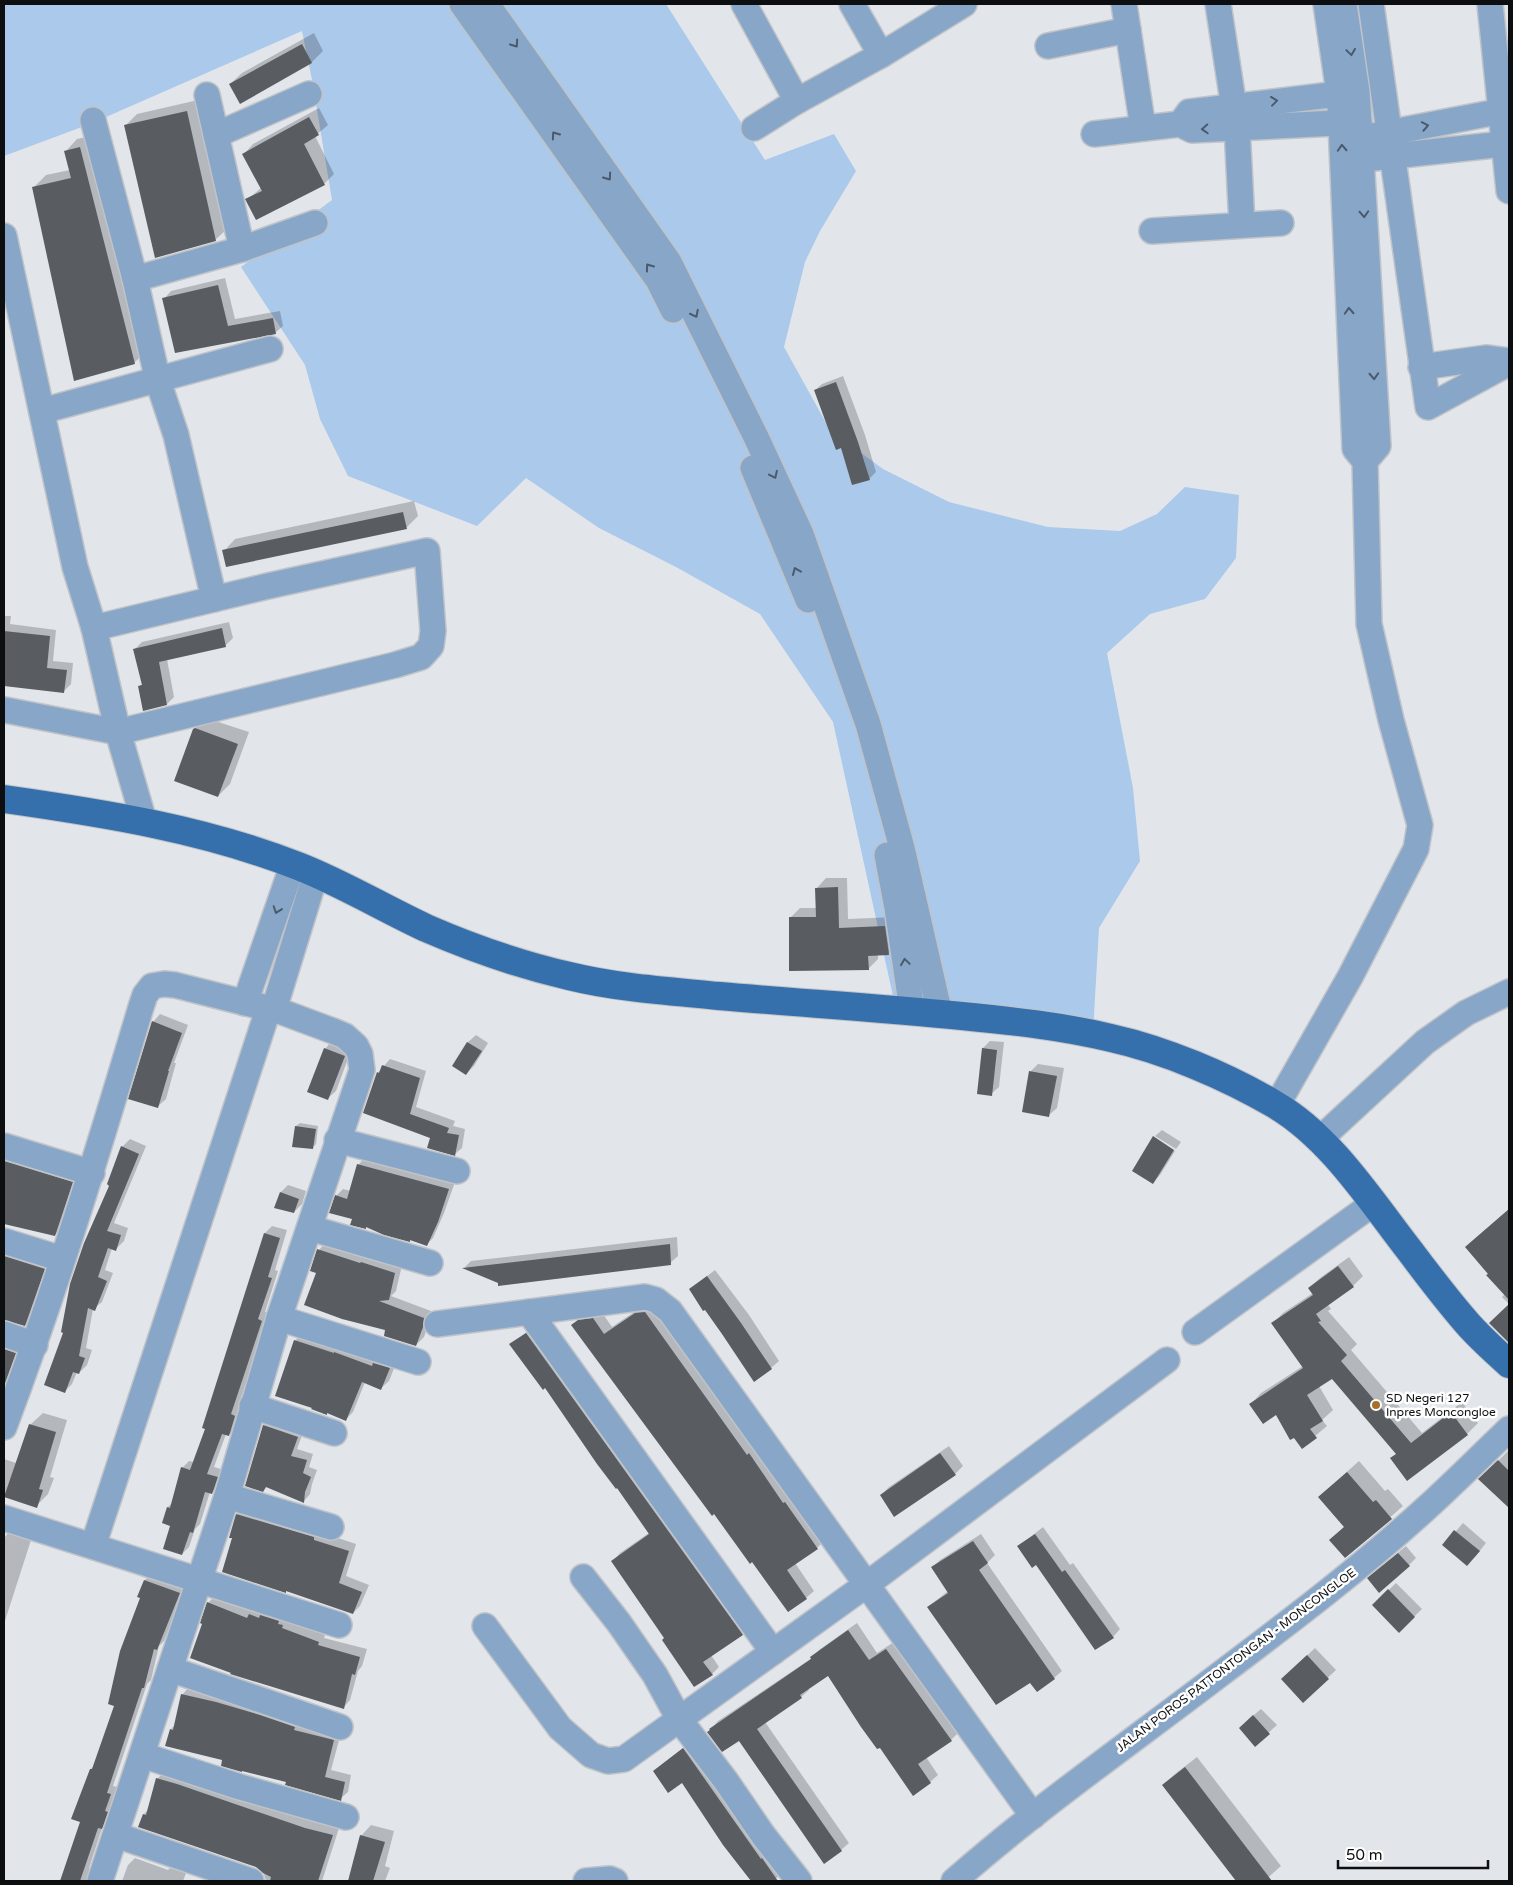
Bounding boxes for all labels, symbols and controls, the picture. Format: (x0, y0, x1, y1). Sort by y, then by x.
one-way arrow (509, 38, 518, 47)
one-way arrow (1345, 48, 1356, 56)
one-way arrow (1271, 96, 1279, 107)
one-way arrow (1421, 122, 1429, 132)
one-way arrow (1201, 124, 1209, 135)
one-way arrow (552, 131, 561, 141)
one-way arrow (1337, 144, 1347, 152)
one-way arrow (602, 171, 611, 181)
one-way arrow (1359, 210, 1370, 218)
one-way arrow (646, 264, 655, 273)
one-way arrow (1344, 307, 1354, 314)
one-way arrow (689, 309, 699, 318)
one-way arrow (1368, 372, 1379, 380)
one-way arrow (768, 470, 779, 479)
one-way arrow (791, 567, 802, 576)
one-way arrow (273, 905, 283, 914)
one-way arrow (900, 958, 911, 966)
place label: SD Negeri 127 Inpres Moncongloe (1386, 1391, 1496, 1419)
marker: SD Negeri 127 Inpres Moncongloe (1370, 1399, 1382, 1411)
street label: JALAN POROS PATTONTONGAN - MONCONGLOE (1114, 1565, 1359, 1755)
scale bar (1338, 1838, 1488, 1870)
text: 50 m (1346, 1846, 1383, 1864)

